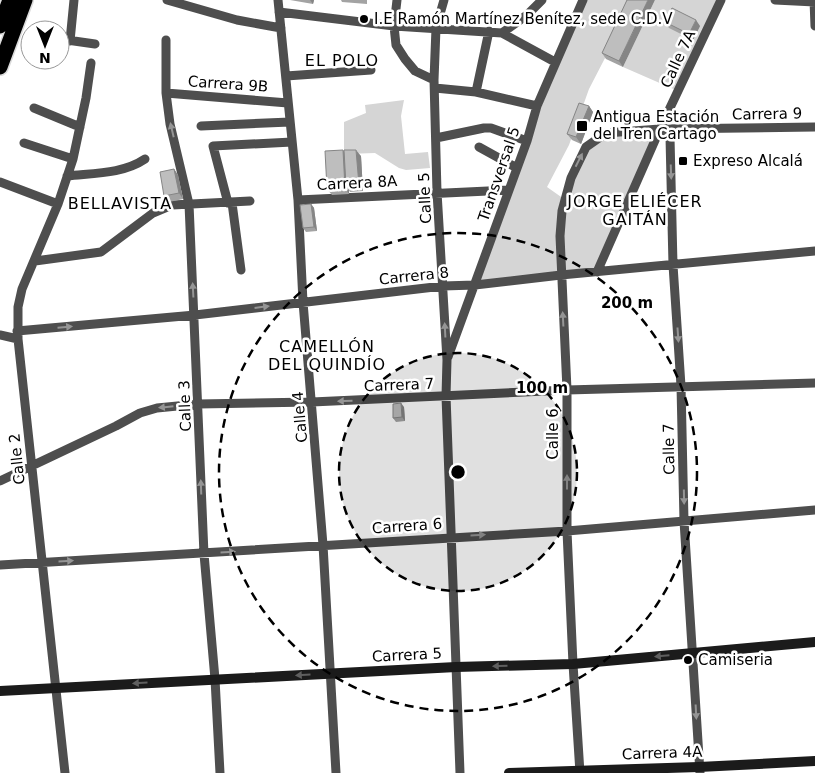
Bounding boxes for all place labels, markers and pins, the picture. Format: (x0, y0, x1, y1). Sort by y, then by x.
place label: I.E Ramón Martínez Benítez, sede C.D.V (374, 10, 673, 28)
marker: I.E Ramón Martínez Benítez, sede C.D.V (358, 13, 370, 25)
place label: Antigua Estación del Tren Cartago (593, 108, 719, 143)
marker: Antigua Estación del Tren Cartago (575, 119, 589, 133)
place label: Expreso Alcalá (693, 152, 803, 170)
marker: Expreso Alcalá (677, 155, 689, 167)
centre of rings (449, 463, 467, 481)
place label: Camiseria (698, 651, 773, 669)
marker: Camiseria (682, 654, 694, 666)

